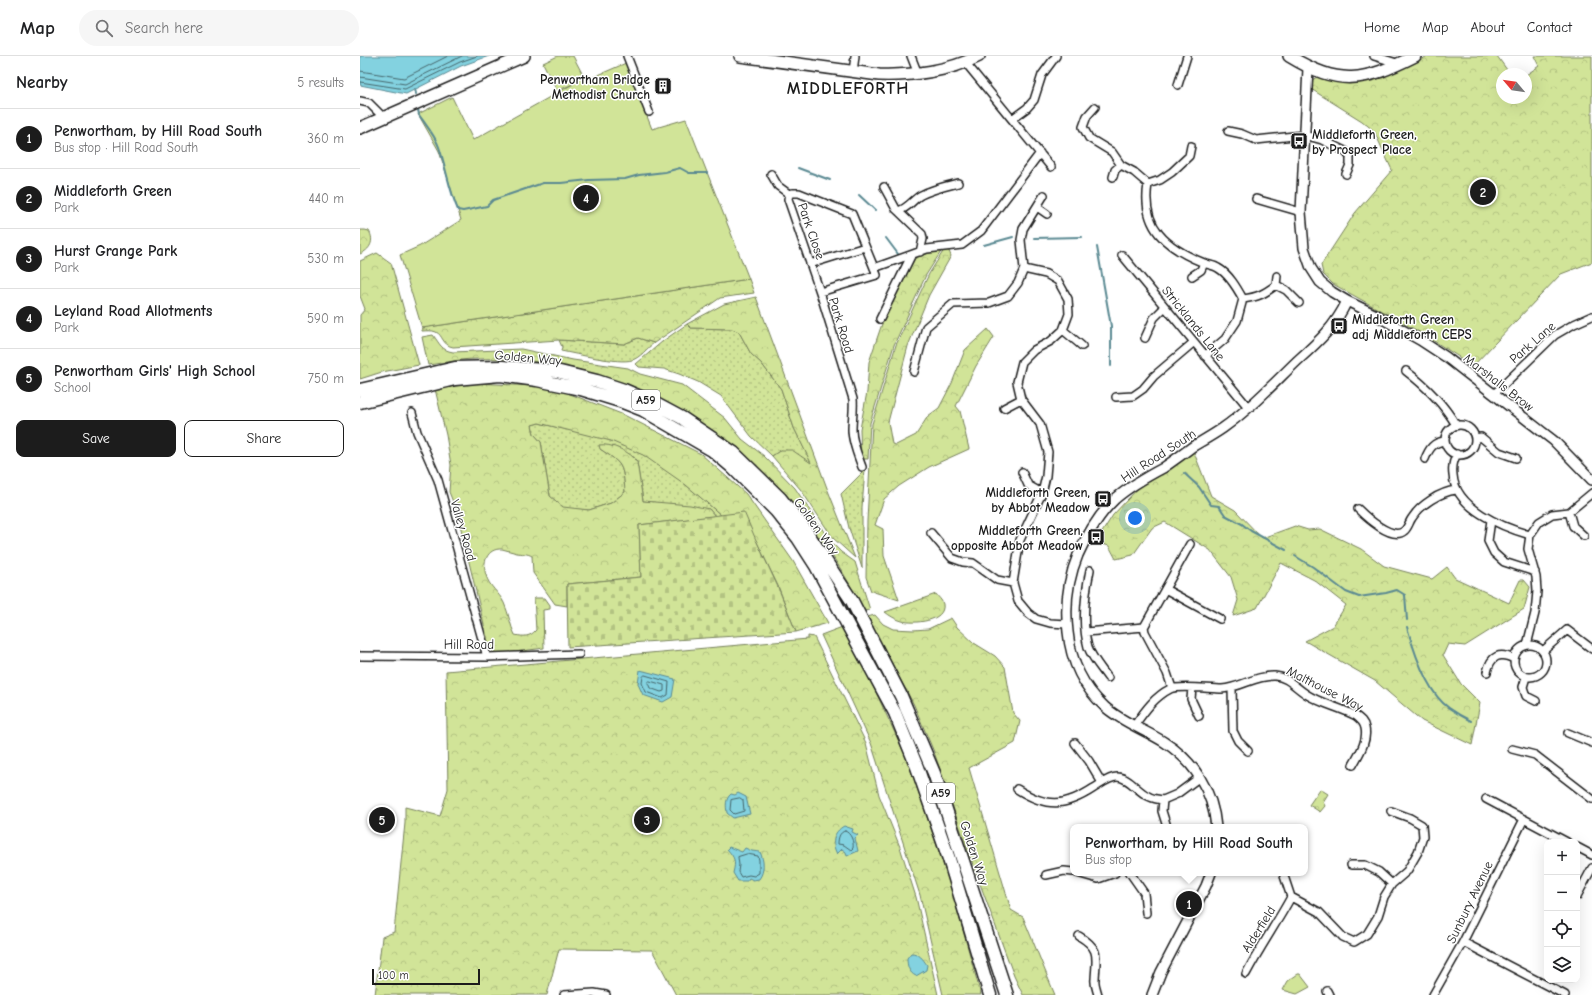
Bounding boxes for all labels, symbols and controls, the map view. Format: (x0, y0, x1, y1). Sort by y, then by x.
search box (79, 10, 359, 46)
text: Map (20, 17, 55, 39)
icon: search (93, 17, 115, 39)
text: Search here (125, 19, 203, 37)
text: Home (1364, 19, 1400, 36)
text: Map (1422, 19, 1448, 36)
text: About (1470, 19, 1505, 36)
text: Contact (1527, 19, 1572, 36)
north arrow (1496, 68, 1532, 104)
place label: Penwortham Bridge Methodist Church (540, 72, 651, 102)
text: Nearby (16, 73, 67, 92)
text: 5 results (297, 75, 344, 90)
building icon: Penwortham Bridge Methodist Church (653, 76, 673, 96)
district label: MIDDLEFORTH (787, 79, 909, 98)
text: Penwortham, by Hill Road South (54, 122, 262, 140)
place label: Middleforth Green, by Prospect Place (1312, 127, 1417, 157)
text: 1 (26, 131, 32, 146)
text: 360 m (307, 131, 344, 146)
bus stop icon: Middleforth Green, by Prospect Place (1289, 131, 1309, 151)
text: Bus stop · Hill Road South (54, 140, 198, 155)
pin: 2 (1470, 177, 1496, 207)
text: Middleforth Green (54, 182, 172, 200)
pin: 4 (573, 183, 599, 213)
text: 2 (26, 191, 32, 206)
text: 440 m (308, 191, 344, 206)
text: Park (54, 200, 79, 215)
street label: Park Close (795, 201, 828, 262)
text: Hurst Grange Park (54, 242, 177, 260)
text: 3 (26, 251, 32, 266)
text: 530 m (307, 251, 344, 266)
text: Park (54, 260, 79, 275)
street label: Stricklands Lane (1159, 283, 1229, 364)
street label: Park Road (826, 296, 857, 355)
text: Leyland Road Allotments (54, 302, 212, 320)
text: 4 (26, 311, 32, 326)
text: 590 m (307, 311, 344, 326)
place label: Middleforth Green adj Middleforth CEPS (1352, 312, 1472, 342)
bus stop icon: Middleforth Green adj Middleforth CEPS (1329, 316, 1349, 336)
street label: Park Lane (1506, 318, 1559, 366)
text: Park (54, 320, 79, 335)
street label: Golden Way (494, 347, 562, 368)
street label: Marshalls Brow (1461, 350, 1537, 415)
text: Penwortham Girls' High School (54, 362, 255, 380)
text: 5 (26, 371, 32, 386)
text: 750 m (308, 371, 344, 386)
text: School (54, 380, 91, 395)
road number: A59 (632, 390, 660, 410)
button: Save (16, 420, 176, 457)
button: Share (184, 420, 344, 457)
street label: Hill Road South (1118, 426, 1199, 485)
place label: Middleforth Green, by Abbot Meadow (985, 485, 1090, 515)
bus stop icon: Middleforth Green, by Abbot Meadow (1093, 489, 1113, 509)
street label: Golden Way (791, 495, 842, 558)
street label: Valley Road (448, 498, 479, 563)
your location (1125, 508, 1145, 528)
place label: Middleforth Green, opposite Abbot Meadow (951, 523, 1083, 553)
bus stop icon: Middleforth Green, opposite Abbot Meadow (1086, 527, 1106, 547)
street label: Hill Road (444, 637, 494, 652)
street label: Malthouse Way (1284, 663, 1366, 714)
road number: A59 (927, 783, 955, 803)
pin: 5 (369, 805, 395, 835)
pin: 3 (634, 805, 660, 835)
street label: Golden Way (957, 819, 992, 887)
popup (1070, 824, 1308, 876)
text: Penwortham, by Hill Road South (1085, 834, 1293, 852)
map controls (1544, 839, 1580, 983)
button: + (1544, 839, 1580, 875)
text: Bus stop (1085, 852, 1132, 867)
street label: Sunbury Avenue (1443, 858, 1496, 946)
button: − (1544, 875, 1580, 911)
pin: 1 (1176, 889, 1202, 919)
street label: Alderfield (1238, 903, 1279, 955)
button: locate (1544, 911, 1580, 947)
button: layers (1544, 947, 1580, 983)
scale bar (372, 967, 480, 986)
text: 100 m (378, 969, 409, 982)

